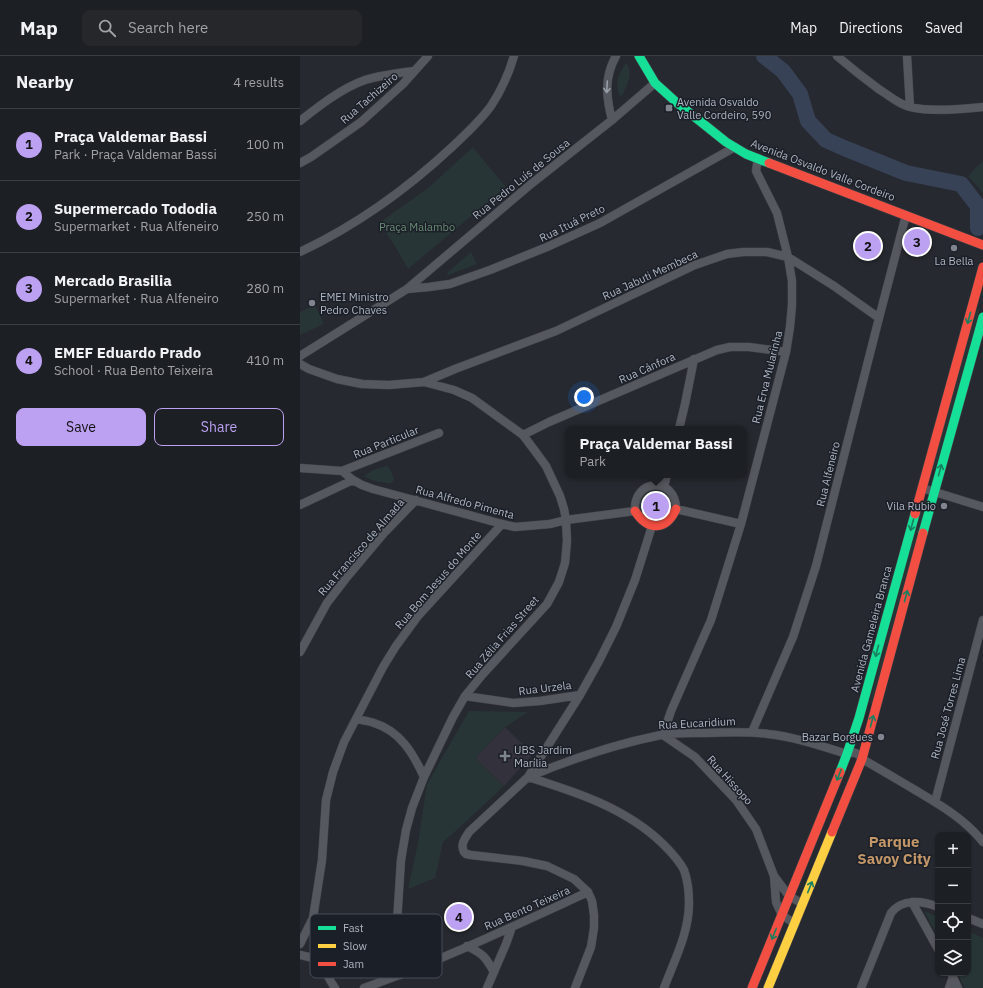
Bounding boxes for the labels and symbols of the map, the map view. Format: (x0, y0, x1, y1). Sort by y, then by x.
street label: Rua Tachizeiro (337, 69, 401, 127)
one-way arrow (604, 80, 611, 93)
place label: Avenida Osvaldo Valle Cordeiro, 590 (677, 95, 771, 122)
marker: Avenida Osvaldo Valle Cordeiro, 590 (664, 103, 674, 113)
street label: Rua Pedro Luís de Sousa (470, 135, 572, 222)
street label: Avenida Osvaldo Valle Cordeiro (749, 136, 897, 204)
street label: Rua Ituá Preto (537, 201, 607, 245)
park label: Praça Malambo (379, 220, 455, 234)
pin: 3 (904, 227, 930, 257)
pin: 2 (855, 231, 881, 261)
marker: La Bella (949, 243, 959, 253)
street label: Rua Jabuti Membeca (600, 247, 700, 303)
place label: La Bella (935, 254, 974, 268)
place label: EMEI Ministro Pedro Chaves (320, 290, 389, 317)
marker: EMEI Ministro Pedro Chaves (307, 298, 317, 308)
one-way arrow (965, 311, 972, 324)
street label: Rua Erva Mularinha (749, 329, 785, 425)
street label: Rua Cánfora (617, 349, 677, 387)
your location (574, 387, 594, 407)
street label: Rua Particular (351, 422, 421, 462)
street label: Rua Alfeneiro (813, 440, 843, 508)
one-way arrow (937, 464, 945, 477)
street label: Rua Alfredo Pimenta (414, 482, 516, 522)
pin: 1 (643, 491, 669, 521)
street label: Rua Francisco de Almada (315, 495, 407, 599)
place label: Vila Rubio (887, 499, 936, 513)
marker: Vila Rubio (939, 501, 949, 511)
one-way arrow (907, 518, 915, 531)
street label: Rua Bom Jesus do Monte (392, 528, 484, 632)
street label: Avenida Gameleira Branca (847, 564, 895, 694)
one-way arrow (903, 590, 911, 603)
street label: Rua Zélia Frias Street (462, 593, 542, 681)
one-way arrow (873, 644, 880, 657)
street label: Rua José Torres Lima (928, 655, 968, 761)
street label: Rua Urzela (518, 678, 572, 698)
street label: Rua Eucaridium (658, 714, 736, 732)
one-way arrow (869, 715, 877, 728)
place label: Bazar Borgues (802, 730, 873, 744)
marker: Bazar Borgues (876, 732, 886, 742)
place label: UBS Jardim Marília (514, 743, 572, 770)
marker: UBS Jardim Marília (499, 750, 511, 762)
street label: Rua Hissopo (704, 752, 756, 808)
one-way arrow (834, 768, 842, 780)
district label: Parque Savoy City (857, 832, 931, 868)
one-way arrow (806, 882, 814, 894)
street label: Rua Bento Teixeira (482, 883, 572, 933)
pin: 4 (446, 902, 472, 932)
legend (310, 914, 442, 978)
text: Fast (343, 921, 364, 935)
one-way arrow (770, 928, 777, 940)
text: Slow (343, 939, 367, 953)
text: Jam (343, 957, 364, 971)

